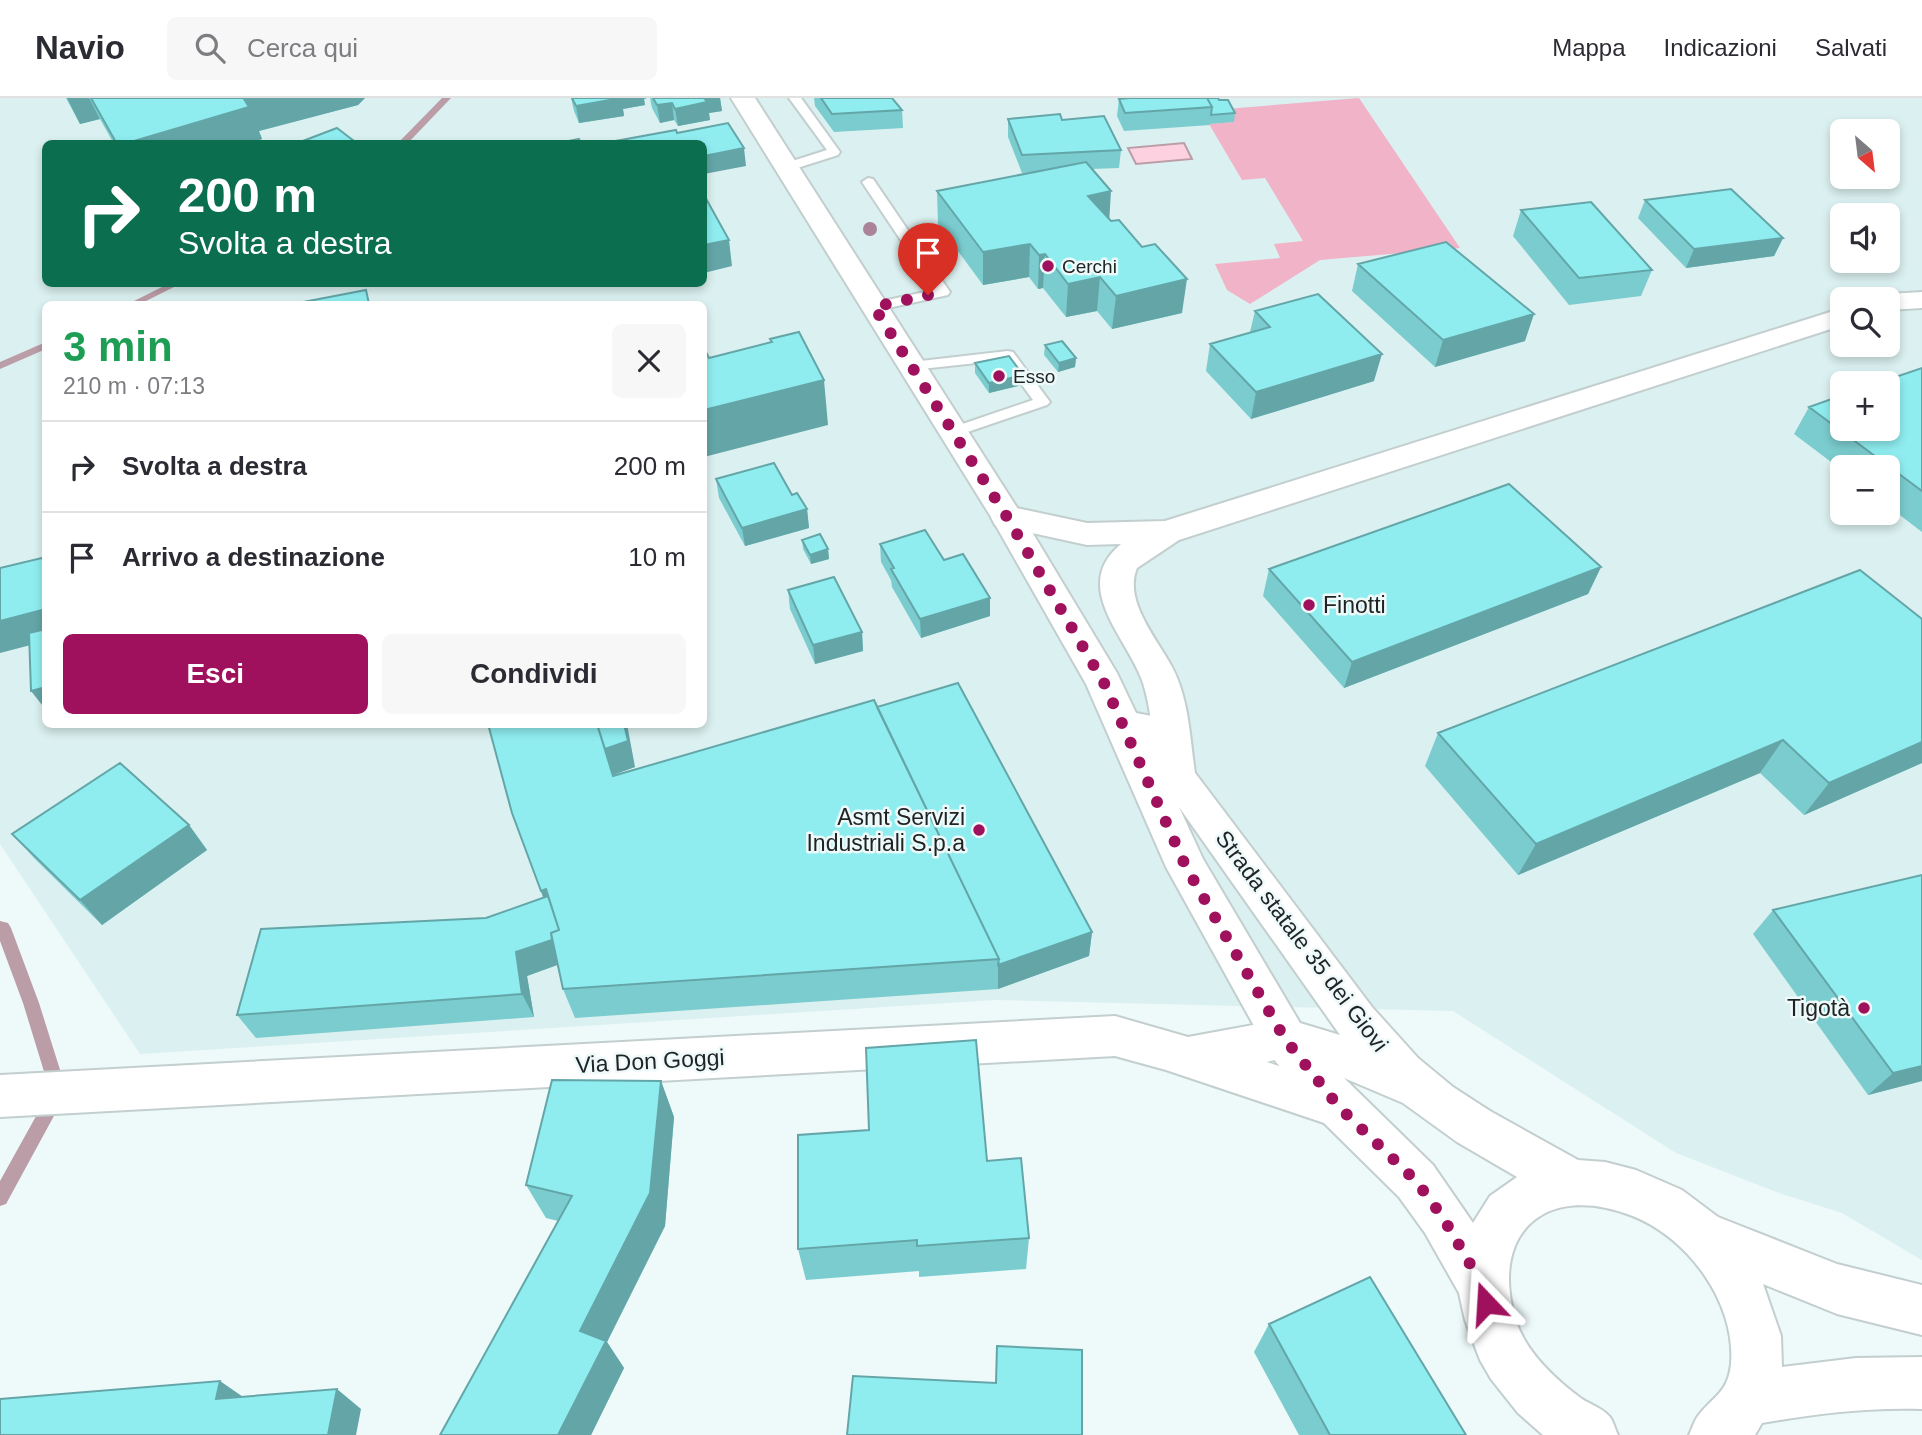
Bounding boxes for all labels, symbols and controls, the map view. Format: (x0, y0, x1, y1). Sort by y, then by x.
search box (167, 17, 657, 80)
text: Navio (35, 29, 125, 66)
icon: search (191, 29, 229, 67)
text: Cerca qui (247, 33, 358, 63)
text: Mappa (1552, 34, 1626, 61)
text: Indicazioni (1664, 34, 1777, 61)
text: Salvati (1815, 34, 1887, 61)
north arrow (1830, 119, 1900, 189)
map controls (1830, 119, 1900, 525)
icon: right (63, 168, 154, 259)
text: 200 m (178, 168, 317, 222)
button: sound (1830, 203, 1900, 273)
pin (898, 223, 958, 295)
text: Svolta a destra (178, 225, 391, 261)
icon: arrive (909, 234, 947, 272)
place label: Cerchi (1062, 256, 1117, 277)
marker: Cerchi (1040, 258, 1056, 274)
button: search (1830, 287, 1900, 357)
text: 3 min (63, 323, 173, 370)
button: close (612, 324, 686, 398)
place label: Esso (1013, 366, 1055, 387)
marker: Esso (991, 368, 1007, 384)
button: + (1830, 371, 1900, 441)
text: 210 m · 07:13 (63, 373, 205, 399)
icon: right (63, 448, 101, 486)
text: Svolta a destra (122, 451, 307, 481)
text: 200 m (614, 451, 686, 481)
button: − (1830, 455, 1900, 525)
icon: arrive (63, 539, 101, 577)
text: Arrivo a destinazione (122, 542, 385, 572)
text: 10 m (628, 542, 686, 572)
place label: Finotti (1323, 592, 1386, 618)
marker: Finotti (1301, 597, 1317, 613)
button: Esci (63, 634, 368, 714)
button: Condividi (382, 634, 686, 714)
place label: Asmt Servizi Industriali S.p.a (806, 804, 965, 856)
marker: Asmt Servizi Industriali S.p.a (971, 822, 987, 838)
street label: Strada statale 35 dei Giovi (1210, 825, 1394, 1057)
place label: Tigotà (1787, 995, 1850, 1021)
marker: Tigotà (1856, 1000, 1872, 1016)
street label: Via Don Goggi (575, 1044, 725, 1078)
position arrow (1449, 1266, 1523, 1340)

